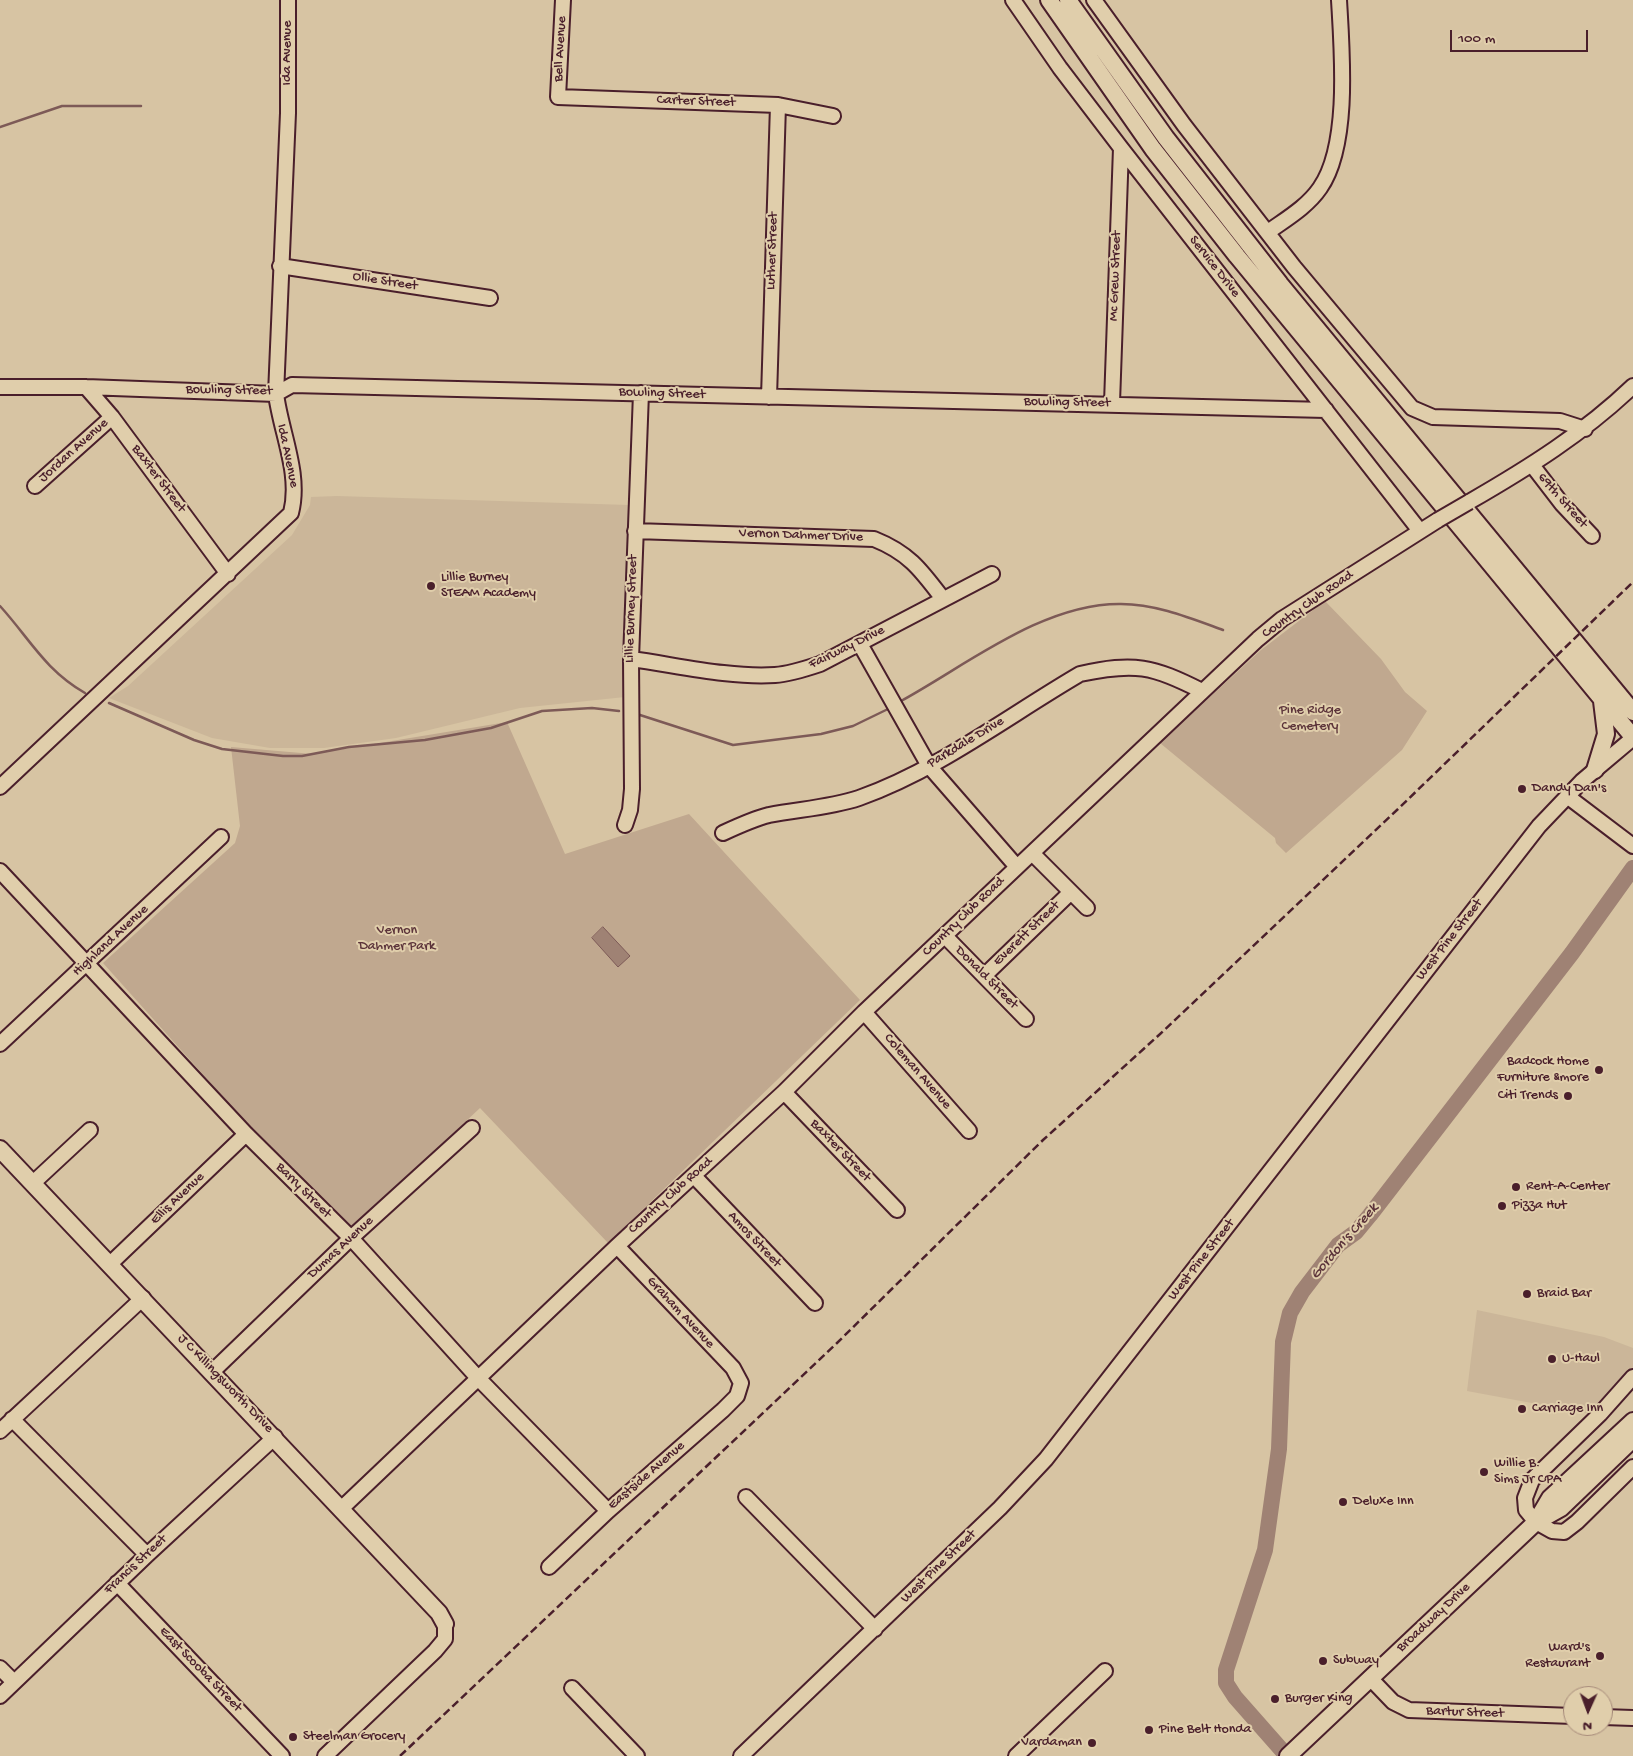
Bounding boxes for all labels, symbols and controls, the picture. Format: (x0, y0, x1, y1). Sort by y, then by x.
street label: Bell Avenue (551, 16, 571, 82)
scale bar (1453, 20, 1590, 52)
street label: Ida Avenue (280, 21, 296, 85)
text: 100 m (1458, 30, 1495, 48)
street label: Carter Street (656, 92, 736, 112)
street label: Luther Street (763, 212, 783, 290)
street label: Mc Grew Street (1106, 231, 1126, 321)
street label: Service Drive (1185, 233, 1243, 301)
street label: Ollie Street (351, 269, 419, 295)
street label: Bowling Street (186, 382, 272, 400)
street label: Bowling Street (618, 384, 706, 404)
street label: Bowling Street (1024, 394, 1110, 412)
street label: Jordan Avenue (36, 415, 112, 487)
street label: Ida Avenue (272, 423, 302, 489)
street label: Baxter Street (127, 442, 189, 516)
street label: 69th Street (1533, 470, 1591, 532)
street label: Vernon Dahmer Drive (739, 525, 863, 547)
street label: Lillie Burney Street (622, 555, 642, 663)
street label: Country Club Road (1259, 567, 1357, 643)
place label: Lillie Burney STEAM Academy (441, 570, 536, 602)
marker: Lillie Burney STEAM Academy (425, 580, 437, 592)
street label: Fairway Drive (806, 622, 888, 674)
park label: Pine Ridge Cemetery (1279, 703, 1341, 736)
street label: Parkdale Drive (924, 713, 1008, 773)
place label: Dandy Dan's (1532, 781, 1606, 797)
marker: Dandy Dan's (1516, 783, 1528, 795)
street label: Country Club Road (920, 874, 1008, 960)
street label: West Pine Street (1413, 896, 1487, 984)
street label: Everett Street (990, 898, 1064, 970)
street label: Highland Avenue (70, 902, 152, 980)
park label: Vernon Dahmer Park (359, 923, 435, 956)
street label: Donald Street (951, 943, 1021, 1013)
street label: Coleman Avenue (880, 1031, 954, 1113)
place label: Badcock Home Furniture &more (1497, 1054, 1589, 1086)
marker: Badcock Home Furniture &more (1593, 1064, 1605, 1076)
place label: Citi Trends (1498, 1088, 1558, 1104)
marker: Citi Trends (1562, 1090, 1574, 1102)
street label: Baxter Street (806, 1116, 874, 1186)
street label: Country Club Road (625, 1154, 717, 1238)
street label: Barry Street (271, 1159, 335, 1223)
street label: Ellis Avenue (148, 1169, 208, 1229)
place label: Rent-A-Center (1526, 1179, 1609, 1195)
marker: Rent-A-Center (1510, 1181, 1522, 1193)
place label: Pizza Hut (1512, 1198, 1566, 1214)
water label: Gordon's Creek (1307, 1200, 1383, 1284)
marker: Pizza Hut (1496, 1200, 1508, 1212)
street label: Amos Street (724, 1208, 784, 1272)
street label: Dumas Avenue (305, 1213, 377, 1283)
street label: West Pine Street (1165, 1216, 1239, 1304)
street label: Graham Avenue (642, 1274, 718, 1352)
place label: Braid Bar (1537, 1286, 1591, 1302)
marker: Braid Bar (1521, 1288, 1533, 1300)
street label: J C Killingsworth Drive (173, 1331, 277, 1437)
place label: U-Haul (1562, 1351, 1600, 1367)
marker: U-Haul (1546, 1353, 1558, 1365)
place label: Carriage Inn (1532, 1401, 1603, 1417)
marker: Carriage Inn (1516, 1403, 1528, 1415)
street label: Eastside Avenue (605, 1438, 689, 1514)
place label: Willie B. Sims Jr CPA (1494, 1456, 1561, 1488)
marker: Willie B. Sims Jr CPA (1478, 1466, 1490, 1478)
place label: Deluxe Inn (1353, 1494, 1414, 1510)
marker: Deluxe Inn (1337, 1496, 1349, 1508)
street label: West Pine Street (898, 1527, 980, 1607)
street label: Francis Street (101, 1532, 171, 1598)
street label: Broadway Drive (1394, 1580, 1474, 1656)
street label: East Scooba Street (155, 1624, 245, 1716)
place label: Ward's Restaurant (1525, 1640, 1590, 1672)
marker: Ward's Restaurant (1594, 1650, 1606, 1662)
place label: Subway (1333, 1653, 1379, 1669)
marker: Subway (1317, 1655, 1329, 1667)
north arrow (1563, 1686, 1613, 1736)
place label: Burger King (1285, 1691, 1353, 1707)
marker: Burger King (1269, 1693, 1281, 1705)
street label: Bartur Street (1426, 1703, 1504, 1723)
text: N (1583, 1717, 1592, 1734)
place label: Pine Belt Honda (1159, 1722, 1251, 1738)
marker: Pine Belt Honda (1143, 1724, 1155, 1736)
place label: Steelman Grocery (303, 1729, 405, 1745)
marker: Steelman Grocery (287, 1731, 299, 1743)
place label: Vardaman (1021, 1735, 1082, 1751)
marker: Vardaman (1086, 1737, 1098, 1749)

